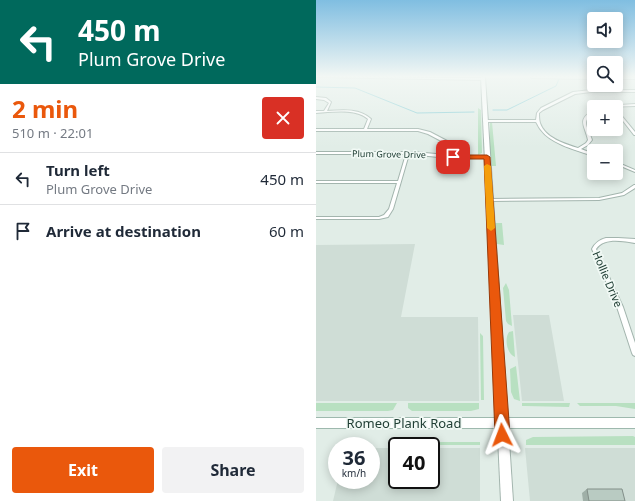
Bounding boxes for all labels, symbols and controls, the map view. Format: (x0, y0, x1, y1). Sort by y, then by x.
text: 450 m (78, 11, 161, 49)
map controls (587, 12, 623, 180)
button: sound (587, 12, 623, 48)
icon: left (12, 16, 64, 68)
text: Plum Grove Drive (78, 47, 225, 71)
button: search (587, 56, 623, 92)
text: 2 min (12, 92, 78, 125)
button: close (262, 97, 304, 139)
button: + (587, 100, 623, 136)
text: 510 m · 22:01 (12, 124, 93, 142)
pin (436, 140, 470, 174)
button: − (587, 144, 623, 180)
icon: arrive (442, 146, 464, 168)
street label: Plum Grove Drive (352, 147, 426, 161)
text: Turn left (46, 160, 110, 180)
icon: left (12, 168, 34, 190)
text: 450 m (260, 169, 304, 189)
text: Plum Grove Drive (46, 180, 152, 198)
icon: arrive (12, 220, 34, 242)
text: Arrive at destination (46, 221, 201, 241)
text: 60 m (269, 221, 304, 241)
street label: Hollie Drive (589, 249, 627, 309)
street label: Romeo Plank Road (347, 414, 461, 432)
position arrow (481, 414, 523, 456)
speed limit sign: 40 (388, 437, 440, 489)
text: 36 (343, 444, 365, 471)
button: Exit (12, 447, 154, 493)
button: Share (162, 447, 304, 493)
text: km/h (342, 466, 366, 480)

